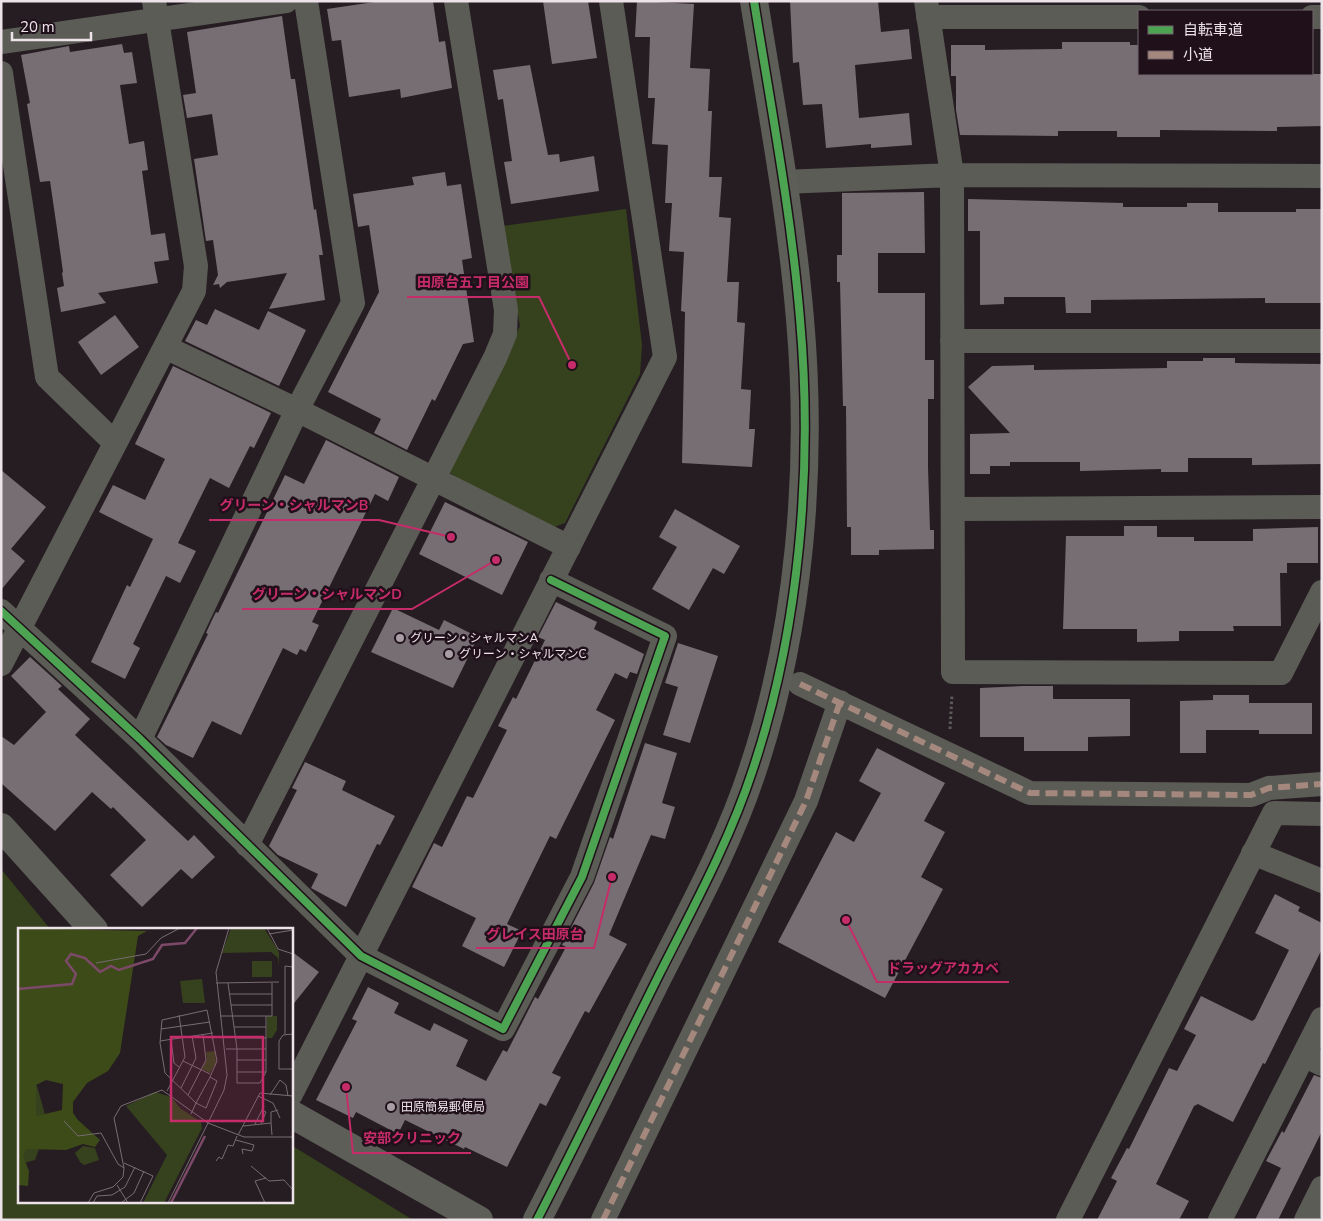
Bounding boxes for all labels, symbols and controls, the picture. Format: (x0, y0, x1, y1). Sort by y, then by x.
scale bar (12, 10, 91, 42)
legend (1138, 10, 1313, 75)
text: 20 m (20, 17, 55, 37)
text: 自転車道 (1183, 20, 1243, 40)
text: 小道 (1183, 45, 1213, 65)
callout: 田原台五丁目公園 (407, 268, 539, 297)
text: 田原台五丁目公園 (417, 273, 529, 292)
callout: グリーン・シャルマンB (209, 491, 379, 520)
text: グリーン・シャルマンB (220, 496, 368, 515)
callout: グリーン・シャルマンD (242, 580, 412, 609)
text: グリーン・シャルマンD (252, 585, 402, 604)
place label: グリーン・シャルマンA (410, 630, 538, 646)
marker: グリーン・シャルマンA (394, 632, 406, 644)
place label: グリーン・シャルマンC (459, 646, 586, 662)
marker: グリーン・シャルマンC (443, 648, 455, 660)
callout: グレイス田原台 (476, 919, 594, 948)
text: グレイス田原台 (486, 925, 584, 944)
inset map (18, 928, 292, 1204)
callout: ドラッグアカカベ (877, 953, 1009, 982)
text: ドラッグアカカベ (887, 959, 999, 978)
place label: 田原簡易郵便局 (401, 1099, 485, 1115)
marker: 田原簡易郵便局 (385, 1101, 397, 1113)
callout: 安部クリニック (353, 1124, 471, 1153)
text: 安部クリニック (363, 1129, 461, 1148)

